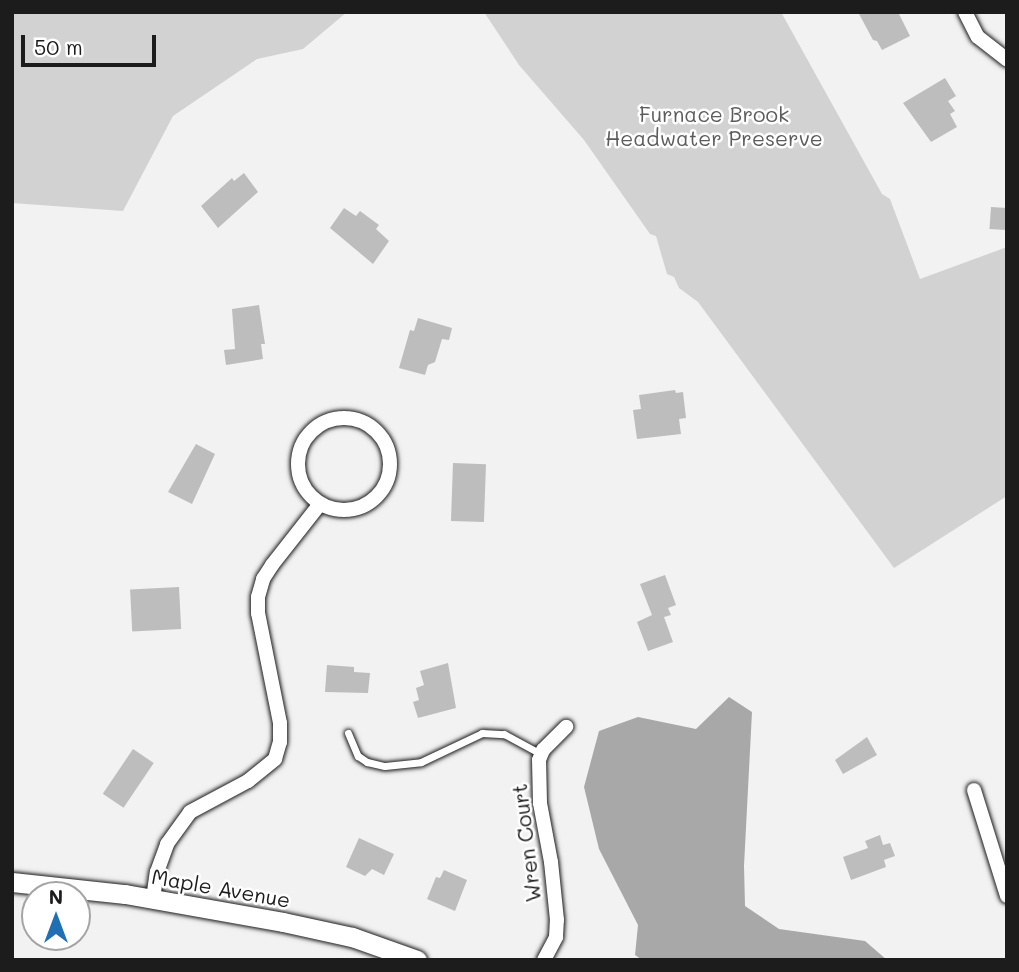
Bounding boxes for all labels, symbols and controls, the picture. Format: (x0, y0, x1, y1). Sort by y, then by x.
scale bar (24, 21, 159, 65)
text: 50 m (34, 33, 83, 60)
park label: Furnace Brook Headwater Preserve (605, 101, 823, 151)
street label: Wren Court (506, 782, 546, 904)
street label: Maple Avenue (150, 863, 292, 913)
north arrow (21, 881, 91, 951)
text: N (49, 884, 63, 909)

